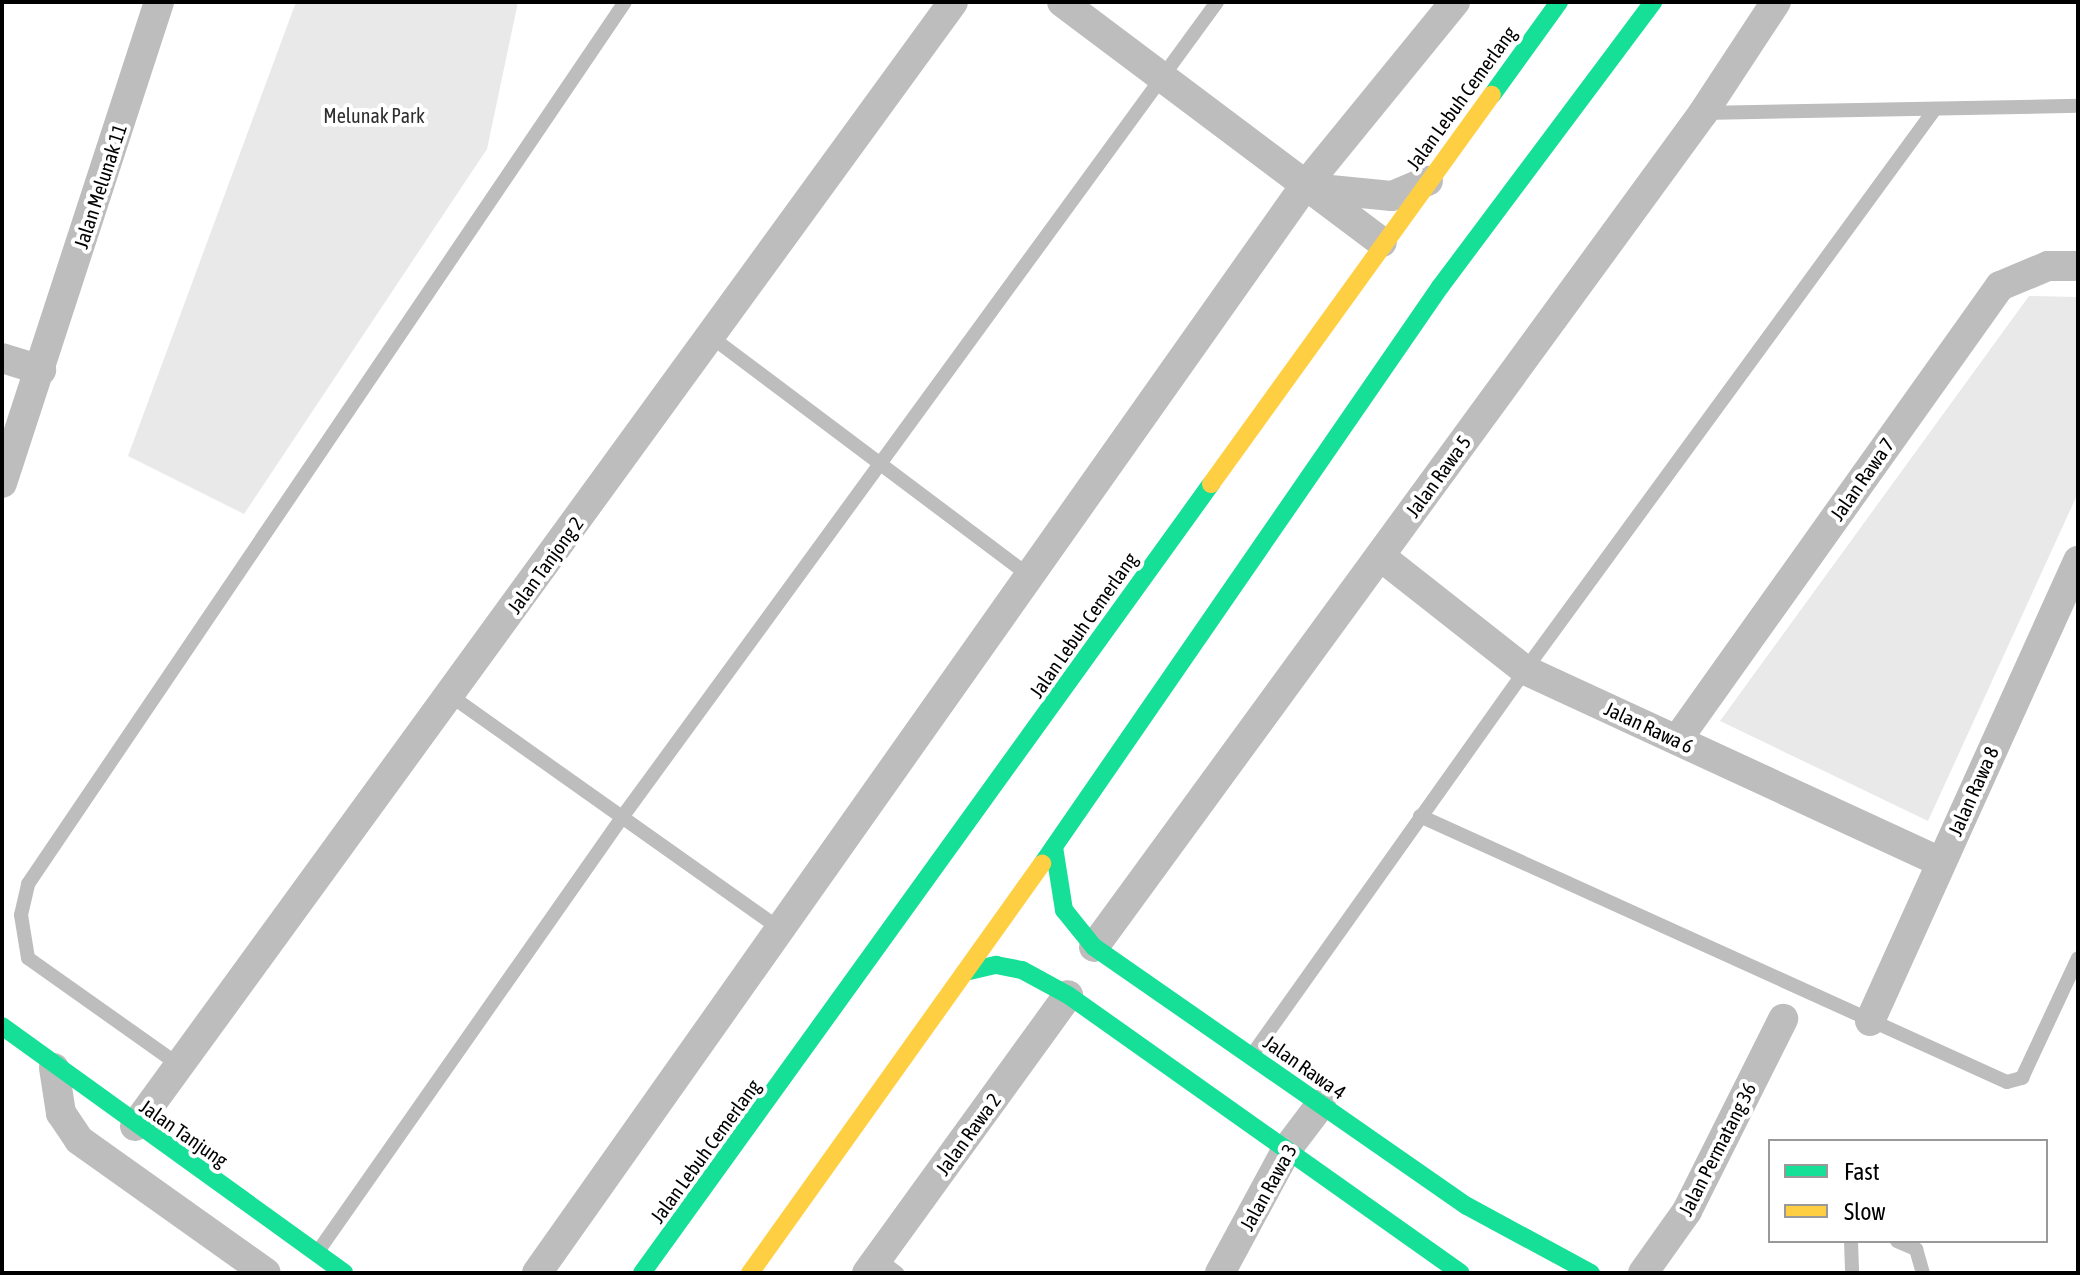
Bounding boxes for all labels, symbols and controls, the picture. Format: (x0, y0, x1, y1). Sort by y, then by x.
street label: Jalan Lebuh Cemerlang (1401, 22, 1521, 174)
park label: Melunak Park (323, 103, 425, 127)
street label: Jalan Melunak 11 (69, 121, 131, 251)
street label: Jalan Rawa 5 (1400, 430, 1476, 522)
street label: Jalan Rawa 7 (1825, 433, 1899, 525)
street label: Jalan Tanjong 2 (502, 512, 588, 618)
street label: Jalan Lebuh Cemerlang (1024, 548, 1142, 702)
street label: Jalan Rawa 6 (1601, 696, 1697, 758)
street label: Jalan Rawa 8 (1943, 743, 2003, 839)
street label: Jalan Rawa 4 (1259, 1030, 1351, 1104)
street label: Jalan Lebuh Cemerlang (645, 1075, 765, 1227)
street label: Jalan Permatang 36 (1673, 1079, 1761, 1219)
street label: Jalan Rawa 2 (930, 1088, 1006, 1180)
street label: Jalan Tanjung (135, 1094, 233, 1172)
legend (1768, 1139, 2048, 1243)
street label: Jalan Rawa 3 (1234, 1140, 1302, 1234)
text: Fast (1844, 1158, 1880, 1185)
text: Slow (1844, 1198, 1886, 1225)

